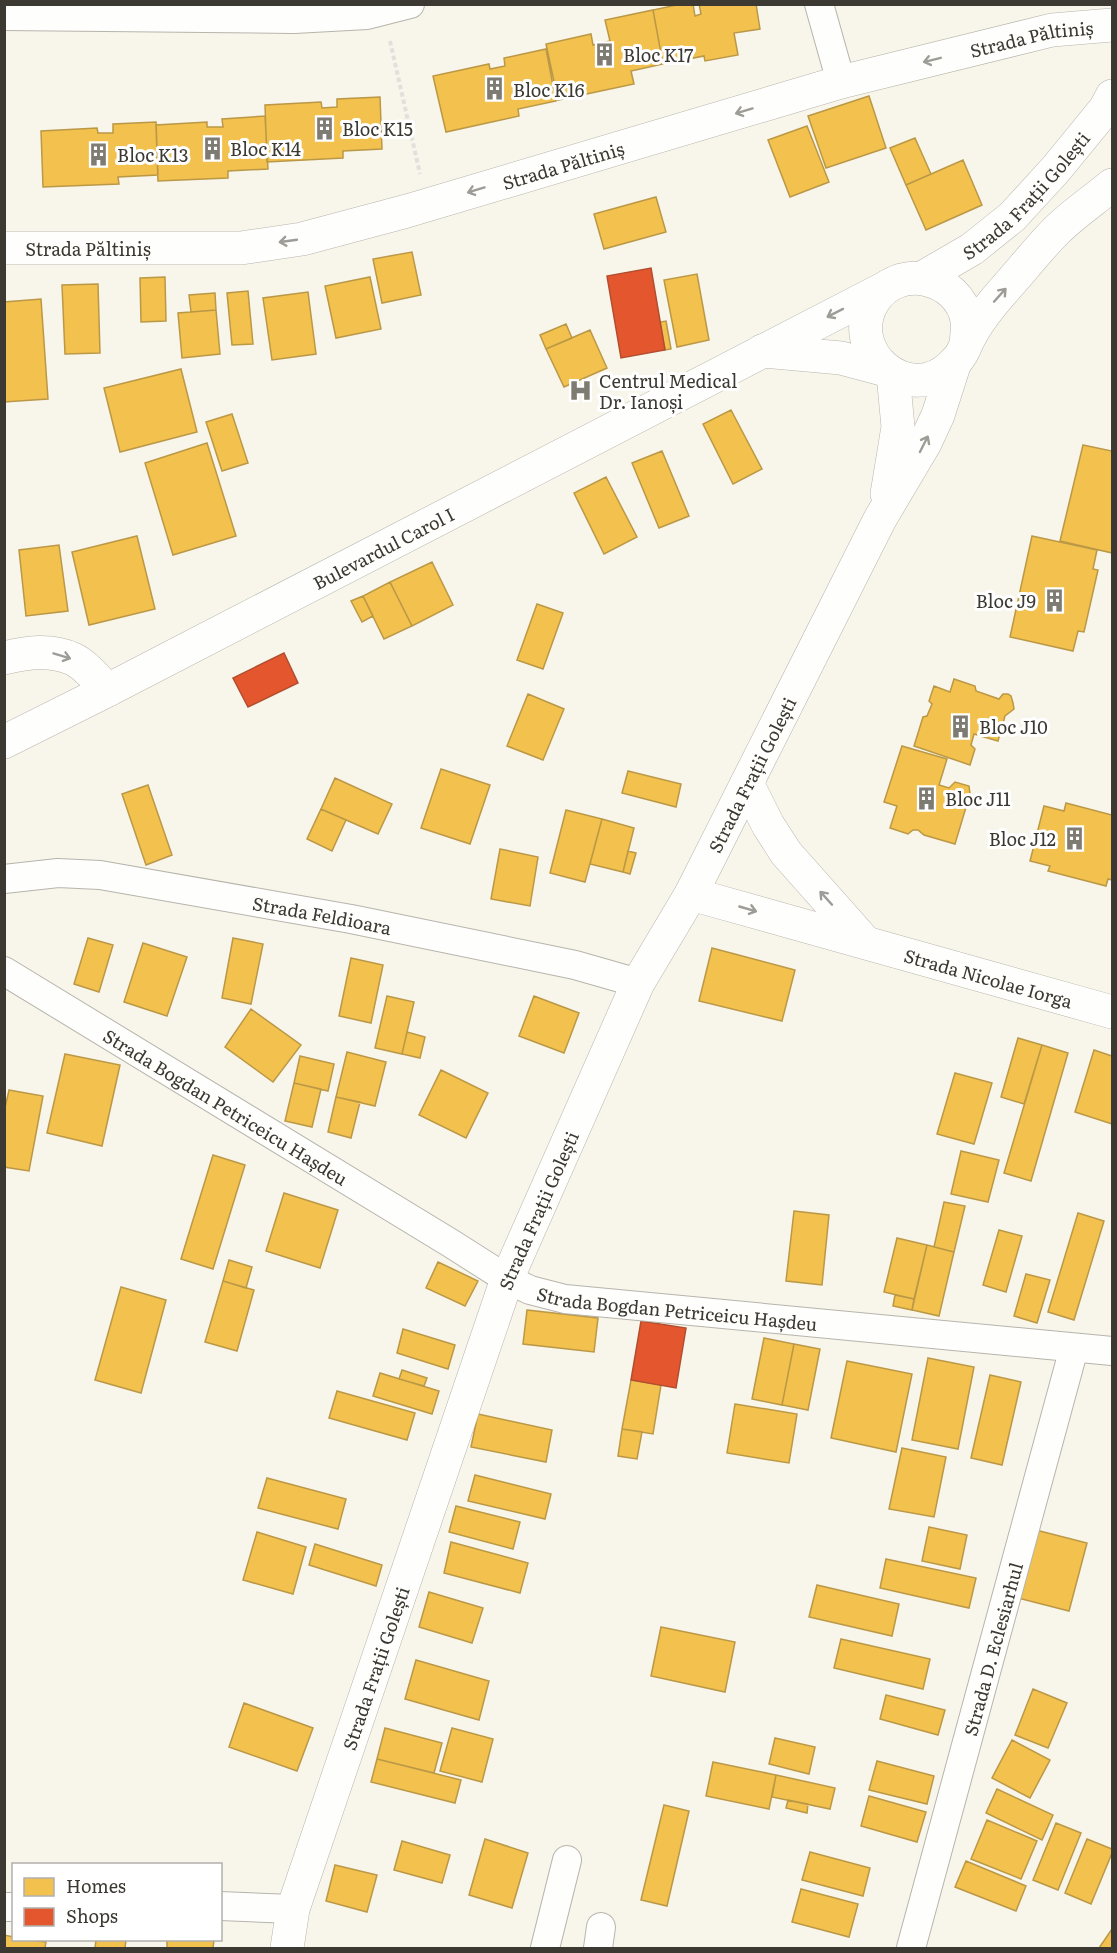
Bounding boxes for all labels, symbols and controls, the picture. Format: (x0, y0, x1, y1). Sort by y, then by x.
street label: Strada Păltiniș (967, 13, 1094, 63)
building icon: Bloc K17 (592, 41, 618, 67)
place label: Bloc K17 (623, 41, 693, 68)
one-way arrow (923, 54, 942, 66)
building icon: Bloc K16 (482, 76, 508, 102)
place label: Bloc K16 (513, 76, 585, 103)
one-way arrow (735, 106, 754, 117)
building icon: Bloc K15 (311, 115, 337, 141)
place label: Bloc K15 (342, 115, 413, 142)
street label: Strada Frații Golești (957, 125, 1095, 265)
street label: Strada Păltiniș (499, 134, 627, 196)
building icon: Bloc K14 (199, 135, 225, 161)
place label: Bloc K14 (230, 135, 301, 162)
building icon: Bloc K13 (86, 141, 112, 167)
place label: Bloc K13 (117, 141, 189, 168)
one-way arrow (467, 185, 486, 196)
street label: Strada Păltiniș (25, 235, 151, 262)
one-way arrow (279, 236, 299, 247)
one-way arrow (993, 288, 1007, 303)
one-way arrow (826, 308, 844, 320)
place label: Centrul Medical Dr. Ianoși (599, 367, 737, 415)
hospital icon: Centrul Medical Dr. Ianoși (568, 377, 594, 403)
one-way arrow (919, 435, 931, 453)
street label: Bulevardul Carol I (308, 500, 459, 595)
place label: Bloc J9 (976, 587, 1036, 614)
building icon: Bloc J9 (1041, 587, 1067, 613)
one-way arrow (52, 651, 71, 662)
street label: Strada Frații Golești (701, 692, 802, 857)
building icon: Bloc J10 (948, 713, 974, 739)
place label: Bloc J10 (979, 713, 1048, 740)
building icon: Bloc J11 (914, 785, 940, 811)
place label: Bloc J11 (945, 785, 1011, 812)
place label: Bloc J12 (989, 825, 1056, 852)
building icon: Bloc J12 (1061, 825, 1087, 851)
street label: Strada Feldioara (251, 889, 394, 941)
one-way arrow (819, 891, 833, 906)
one-way arrow (738, 904, 757, 915)
street label: Strada Nicolae Iorga (901, 941, 1076, 1014)
street label: Strada Bogdan Petriceicu Hașdeu (99, 1021, 354, 1191)
street label: Strada Frații Golești (491, 1126, 584, 1293)
street label: Strada Bogdan Petriceicu Hașdeu (534, 1279, 819, 1336)
street label: Strada D. Eclesiarhul (956, 1559, 1029, 1739)
street label: Strada Frații Golești (335, 1583, 415, 1753)
legend (12, 1863, 222, 1941)
text: Homes (66, 1872, 126, 1899)
text: Shops (66, 1902, 118, 1929)

